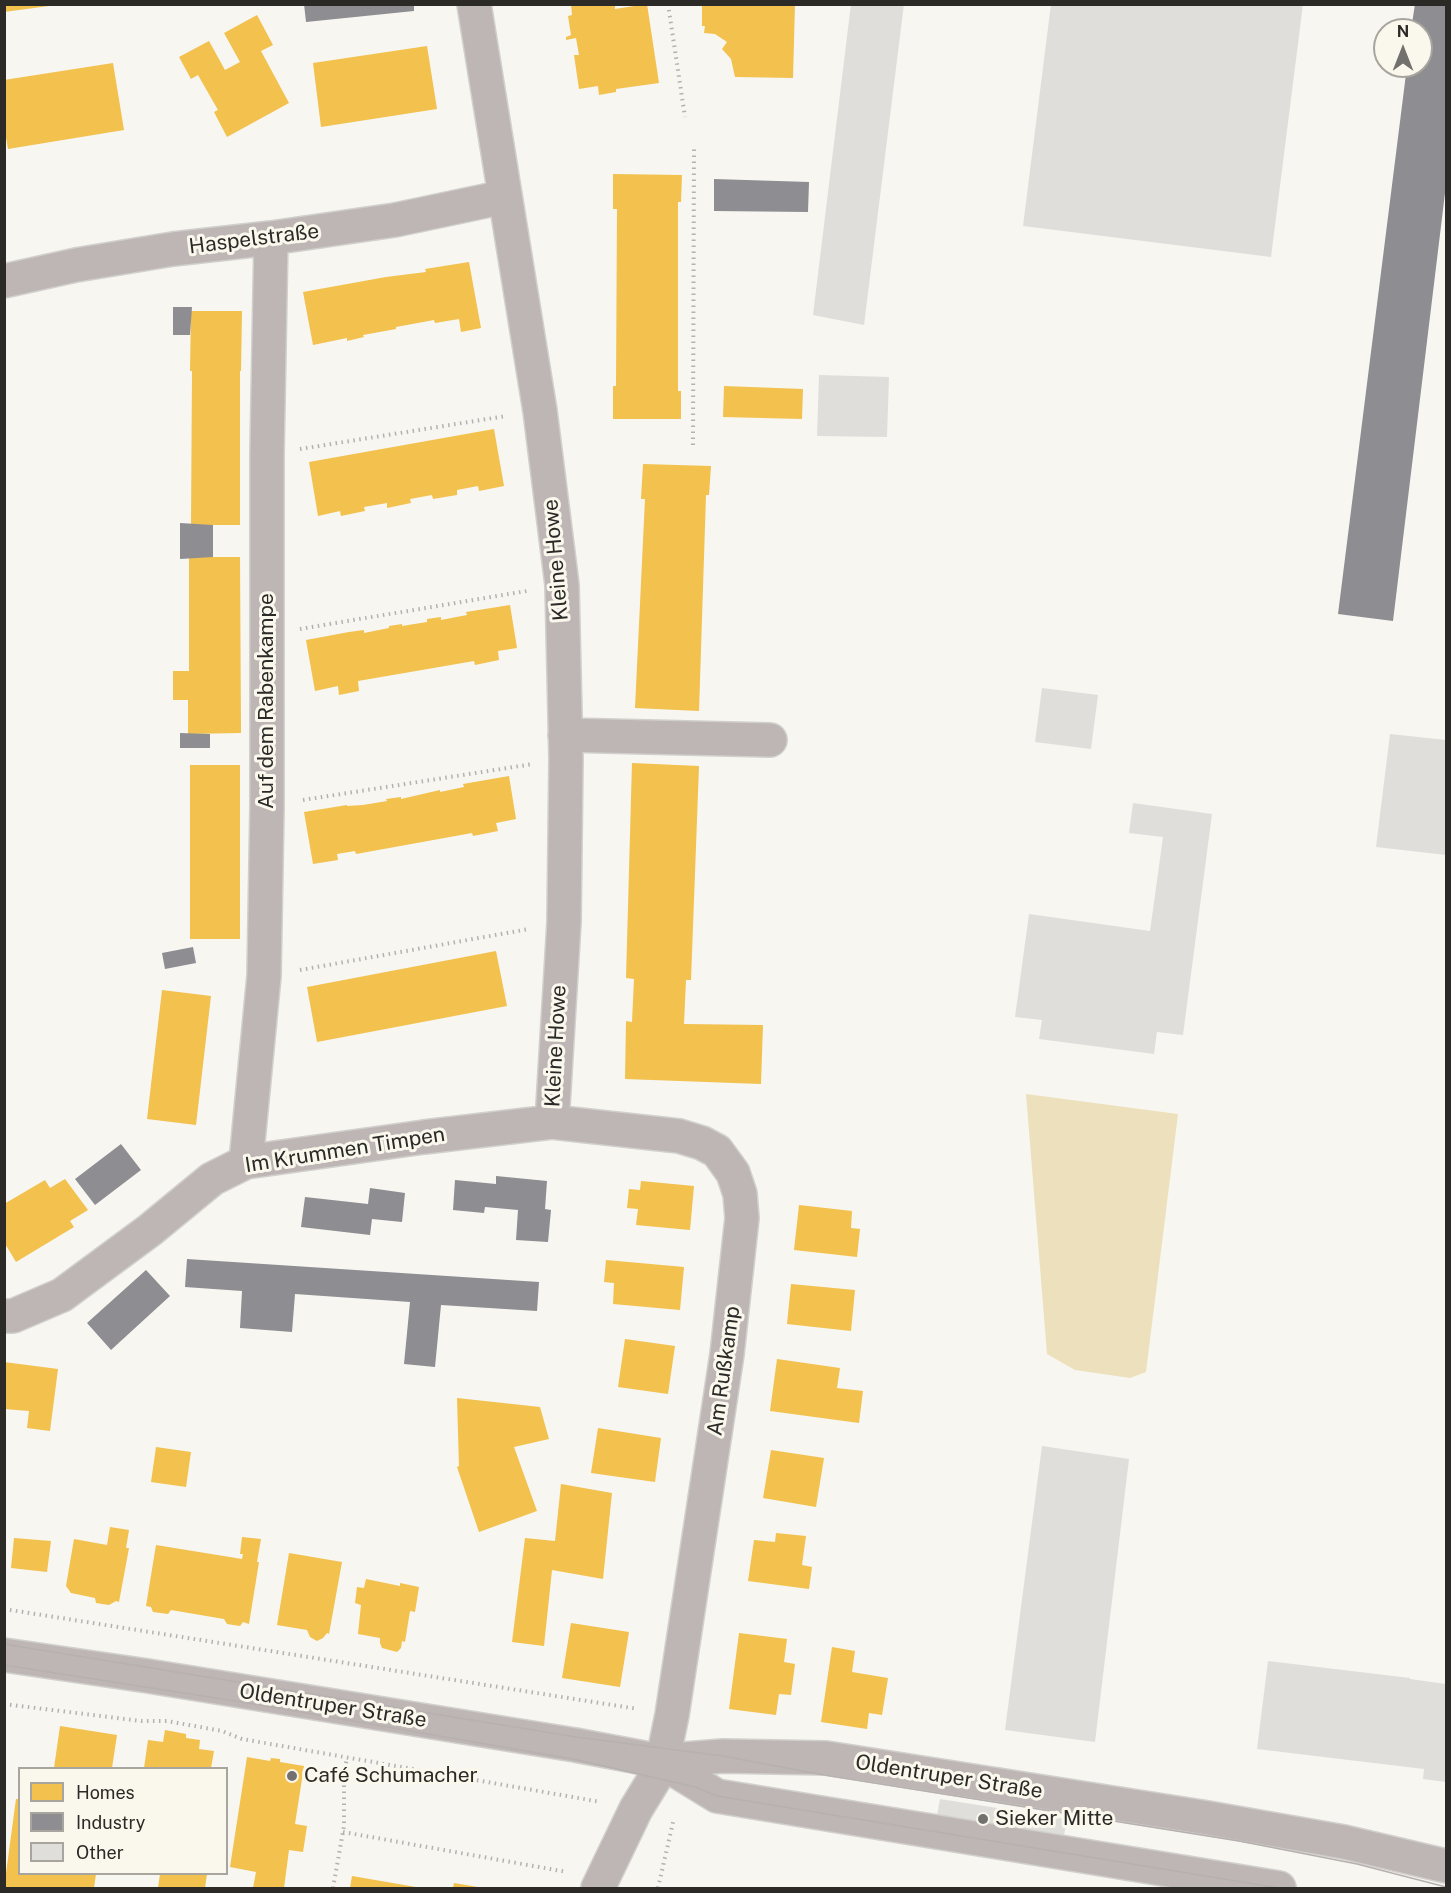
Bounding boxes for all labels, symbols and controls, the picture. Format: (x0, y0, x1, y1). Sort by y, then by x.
north arrow (1373, 18, 1433, 78)
text: N (1397, 22, 1409, 41)
street label: Haspelstraße (188, 219, 320, 259)
street label: Kleine Howe (538, 498, 574, 622)
street label: Auf dem Rabenkampe (254, 593, 280, 809)
street label: Kleine Howe (540, 984, 572, 1108)
street label: Im Krummen Timpen (243, 1122, 447, 1178)
street label: Am Rußkamp (702, 1305, 746, 1437)
street label: Oldentruper Straße (238, 1679, 428, 1733)
street label: Oldentruper Straße (854, 1750, 1044, 1804)
place label: Café Schumacher (304, 1763, 478, 1789)
legend (18, 1767, 228, 1875)
marker: Café Schumacher (285, 1769, 299, 1783)
text: Homes (76, 1782, 135, 1803)
place label: Sieker Mitte (995, 1806, 1113, 1832)
text: Industry (76, 1812, 145, 1833)
marker: Sieker Mitte (976, 1812, 990, 1826)
text: Other (76, 1842, 124, 1863)

